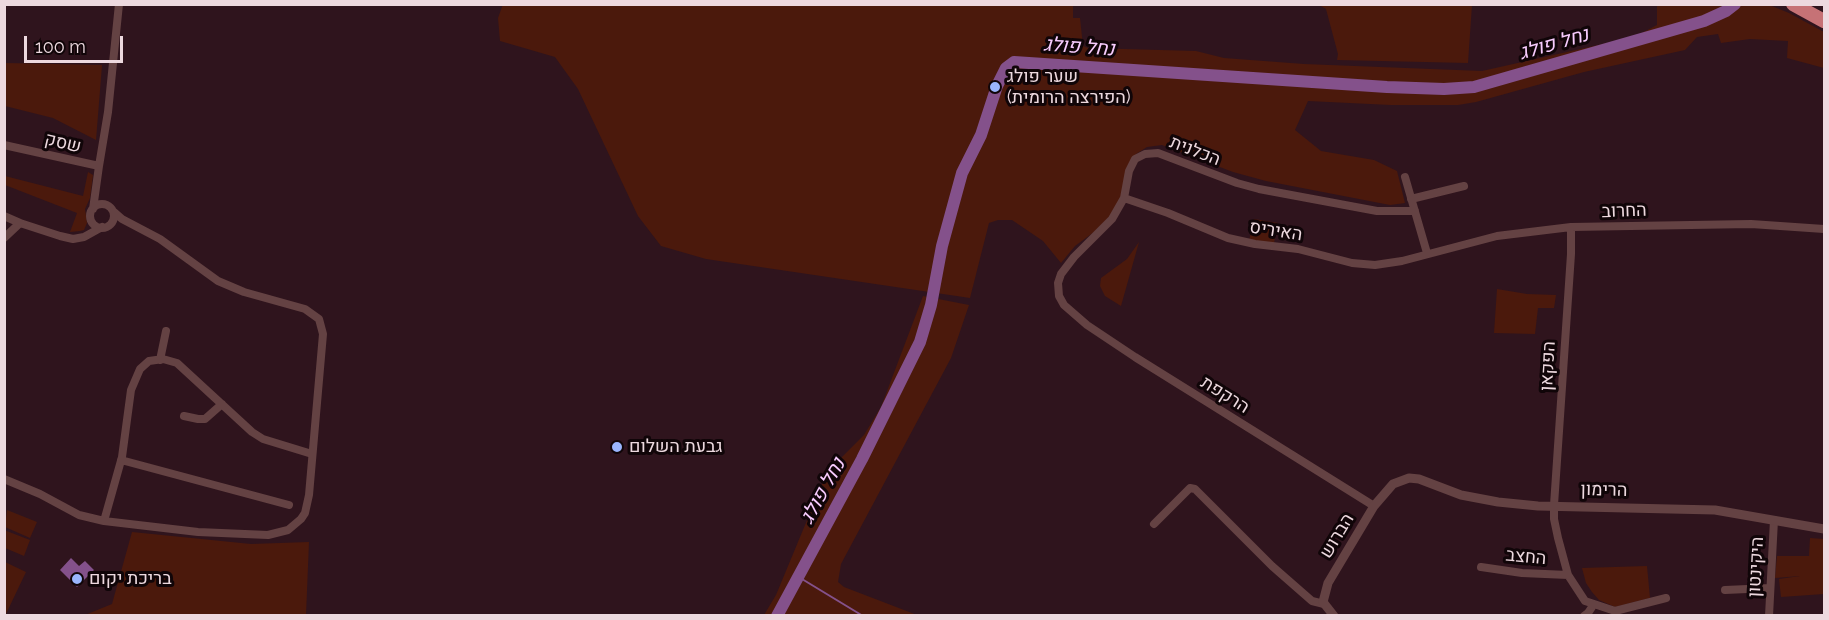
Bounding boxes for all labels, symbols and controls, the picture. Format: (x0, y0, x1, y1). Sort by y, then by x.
water label: נחל פולג (1517, 23, 1591, 65)
scale bar (27, 24, 126, 62)
water label: נחל פולג (1043, 33, 1115, 61)
text: 100 m (35, 36, 86, 57)
place label: שער פולג (הפירצה הרומית) (1007, 66, 1131, 109)
marker: שער פולג (הפירצה הרומית) (988, 80, 1002, 94)
street label: שסק (43, 128, 83, 158)
street label: הכלנית (1167, 131, 1223, 171)
street label: החרוב (1601, 199, 1647, 223)
street label: האיריס (1248, 216, 1304, 246)
street label: הפקאן (1536, 341, 1560, 391)
street label: הרקפת (1197, 372, 1253, 418)
place label: גבעת השלום (629, 436, 723, 458)
marker: גבעת השלום (610, 440, 624, 454)
water label: נחל פולג (795, 454, 851, 528)
street label: הרימון (1580, 479, 1628, 501)
street label: הברוש (1315, 510, 1359, 562)
street label: היקינטון (1744, 536, 1768, 598)
street label: החצב (1505, 544, 1547, 570)
place label: בריכת יקום (89, 568, 172, 590)
marker: בריכת יקום (70, 572, 84, 586)

